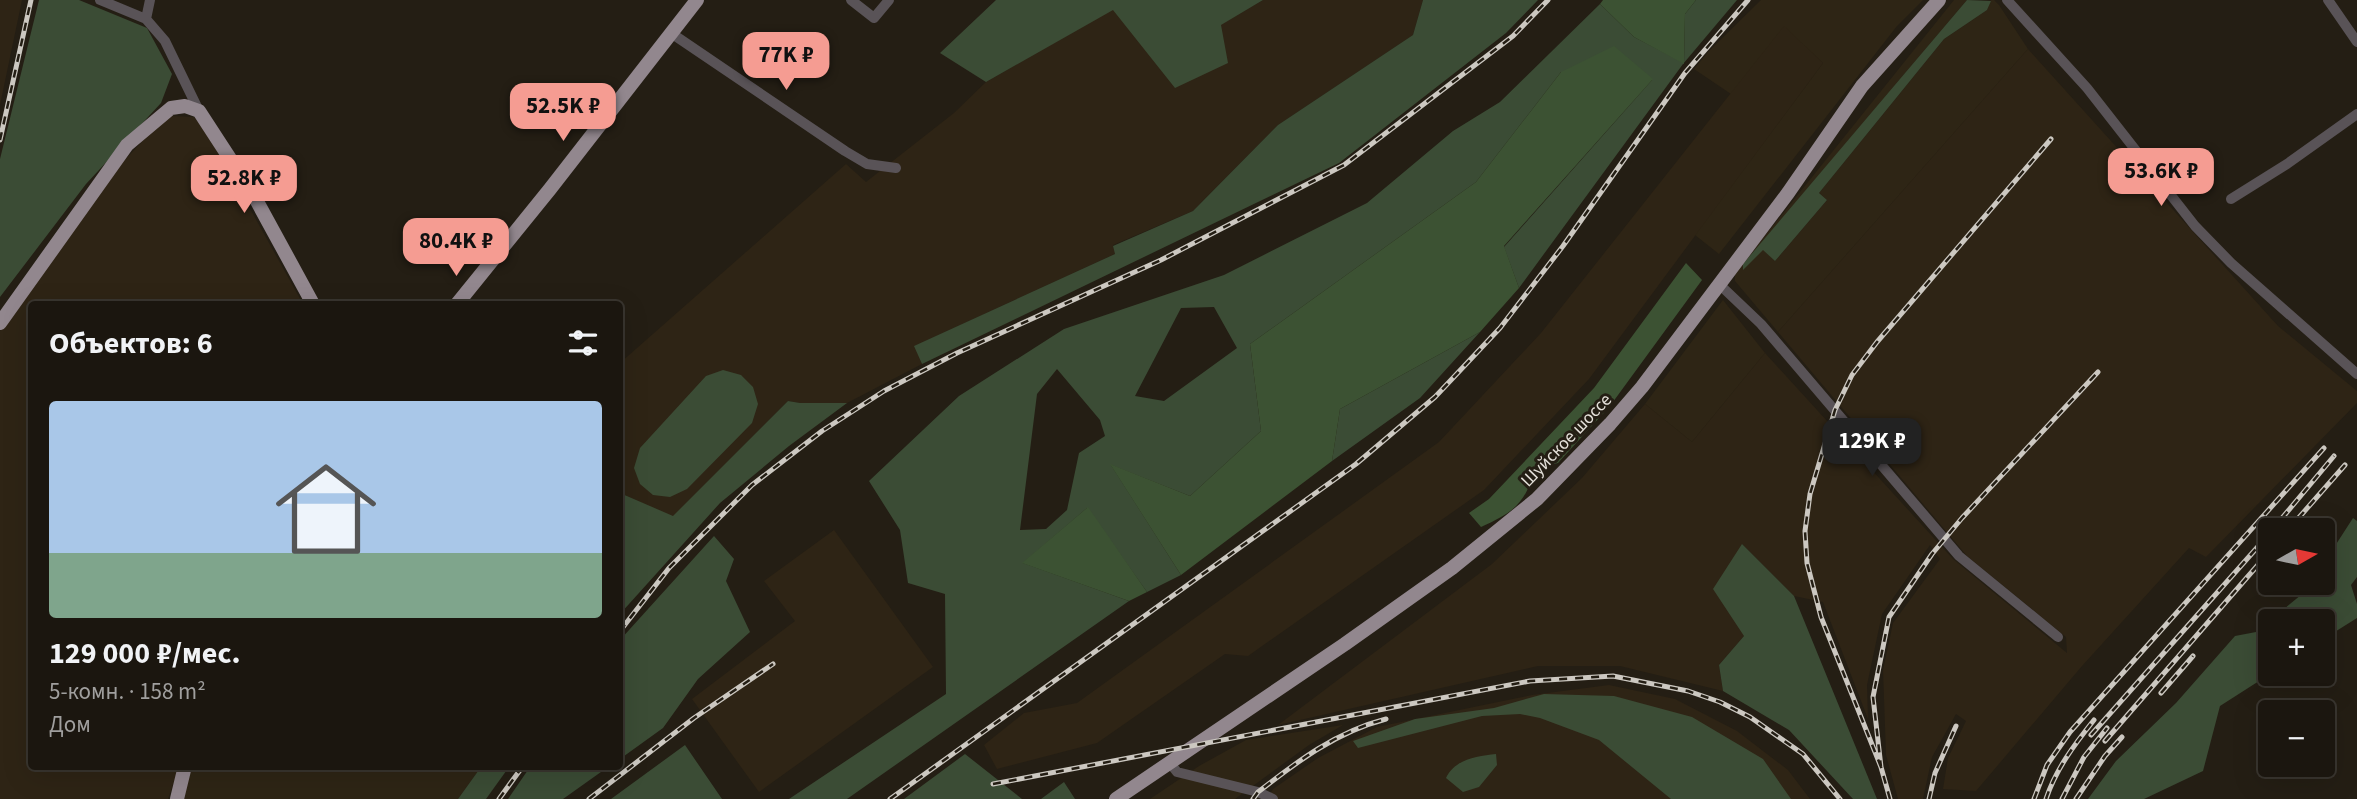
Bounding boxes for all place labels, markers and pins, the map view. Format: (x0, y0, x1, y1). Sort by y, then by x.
pin: 77K ₽ (737, 32, 835, 92)
pin: 52.5K ₽ (498, 83, 628, 143)
pin: 53.6K ₽ (2096, 148, 2226, 208)
pin: 52.8K ₽ (179, 156, 309, 215)
pin: 80.4K ₽ (391, 218, 521, 278)
pin: 129K ₽ (1815, 419, 1929, 478)

